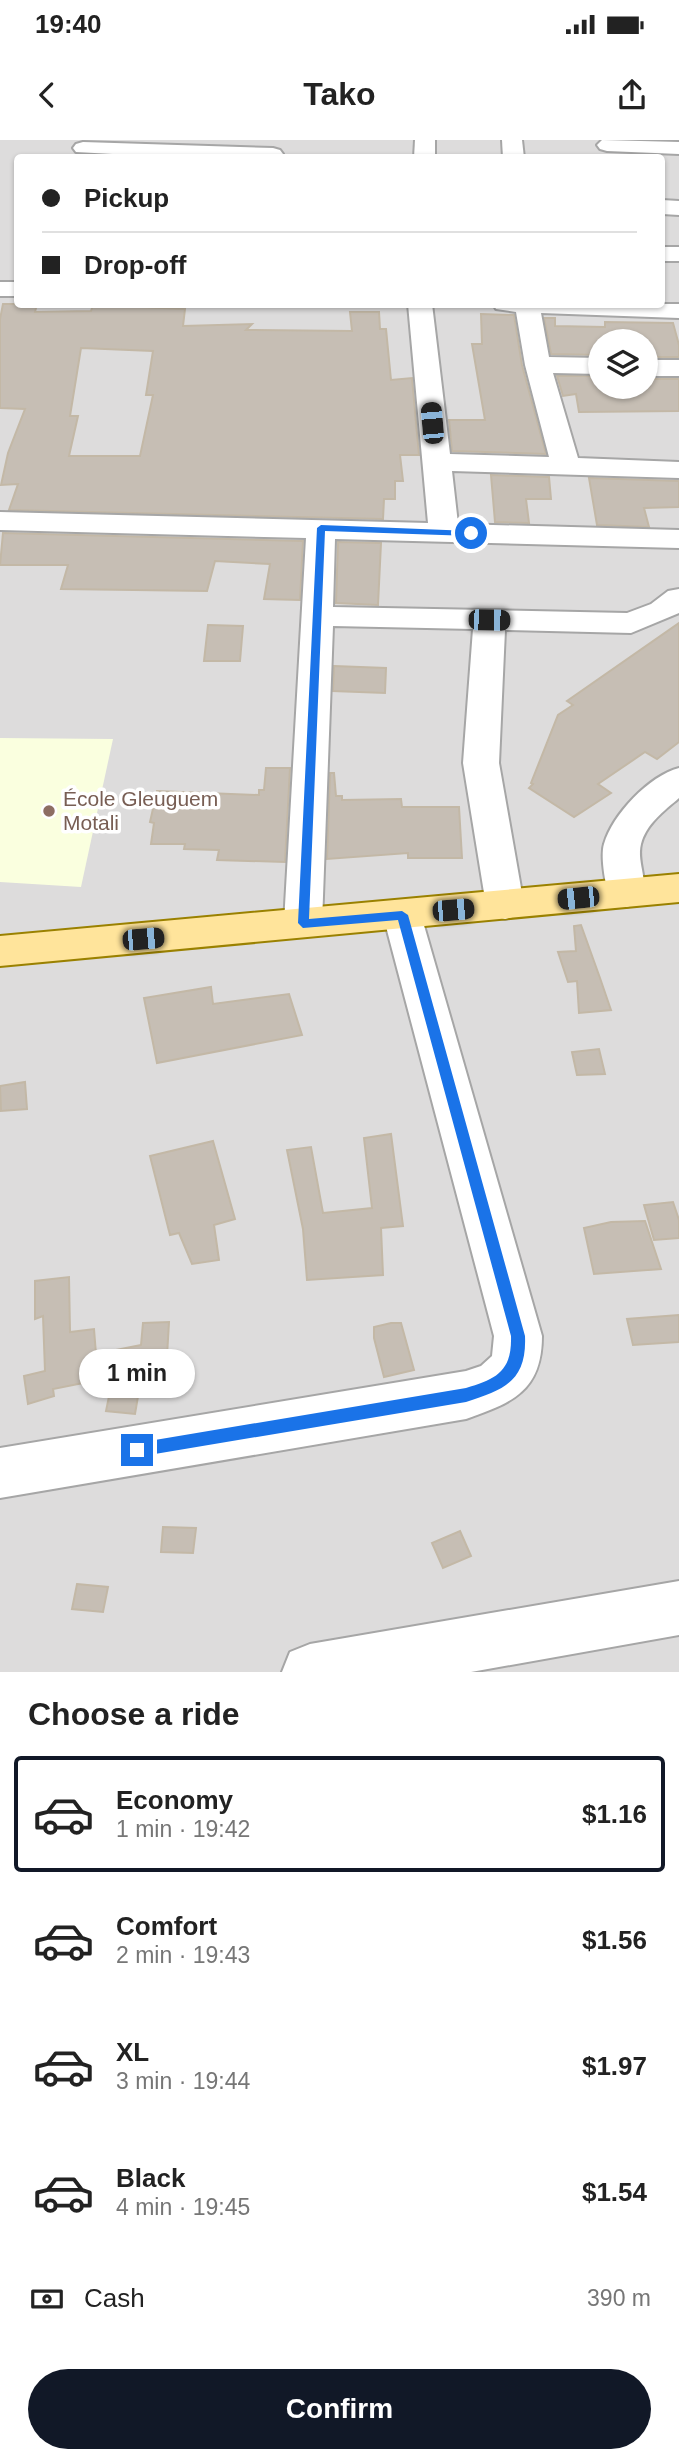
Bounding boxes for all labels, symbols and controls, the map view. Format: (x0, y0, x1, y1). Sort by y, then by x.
text: 19:40 (35, 9, 102, 39)
icon: back (28, 76, 66, 114)
text: Tako (303, 76, 376, 112)
icon: share (613, 76, 651, 114)
text: Pickup (84, 183, 169, 213)
text: Drop-off (84, 250, 187, 280)
map controls (588, 329, 658, 399)
button: layers (588, 329, 658, 399)
car (420, 401, 445, 445)
route start (455, 517, 487, 549)
car (468, 609, 511, 631)
place label: École Gleuguem Motali (63, 787, 218, 834)
marker: École Gleuguem Motali (41, 803, 57, 819)
car (557, 885, 600, 911)
car (432, 898, 475, 922)
car (122, 927, 165, 951)
callout: 1 min (79, 1348, 195, 1398)
text: 1 min (107, 1360, 167, 1386)
route end (121, 1434, 153, 1466)
text: Choose a ride (28, 1696, 240, 1732)
icon: car (32, 1783, 95, 1846)
text: Economy (116, 1785, 233, 1815)
text: $1.16 (582, 1799, 647, 1829)
text: 1 min · 19:42 (116, 1816, 250, 1842)
icon: car (32, 1909, 95, 1972)
text: Comfort (116, 1911, 217, 1941)
text: $1.56 (582, 1925, 647, 1955)
text: 2 min · 19:43 (116, 1942, 250, 1968)
icon: car (32, 2035, 95, 2098)
text: XL (116, 2037, 149, 2067)
text: $1.97 (582, 2051, 647, 2081)
text: 3 min · 19:44 (116, 2068, 250, 2094)
icon: car (32, 2161, 95, 2224)
text: Black (116, 2163, 185, 2193)
text: $1.54 (582, 2177, 647, 2207)
text: 4 min · 19:45 (116, 2194, 250, 2220)
icon: cash (28, 2280, 66, 2318)
text: Cash (84, 2283, 145, 2313)
text: 390 m (587, 2285, 651, 2311)
button: Confirm (28, 2369, 651, 2449)

